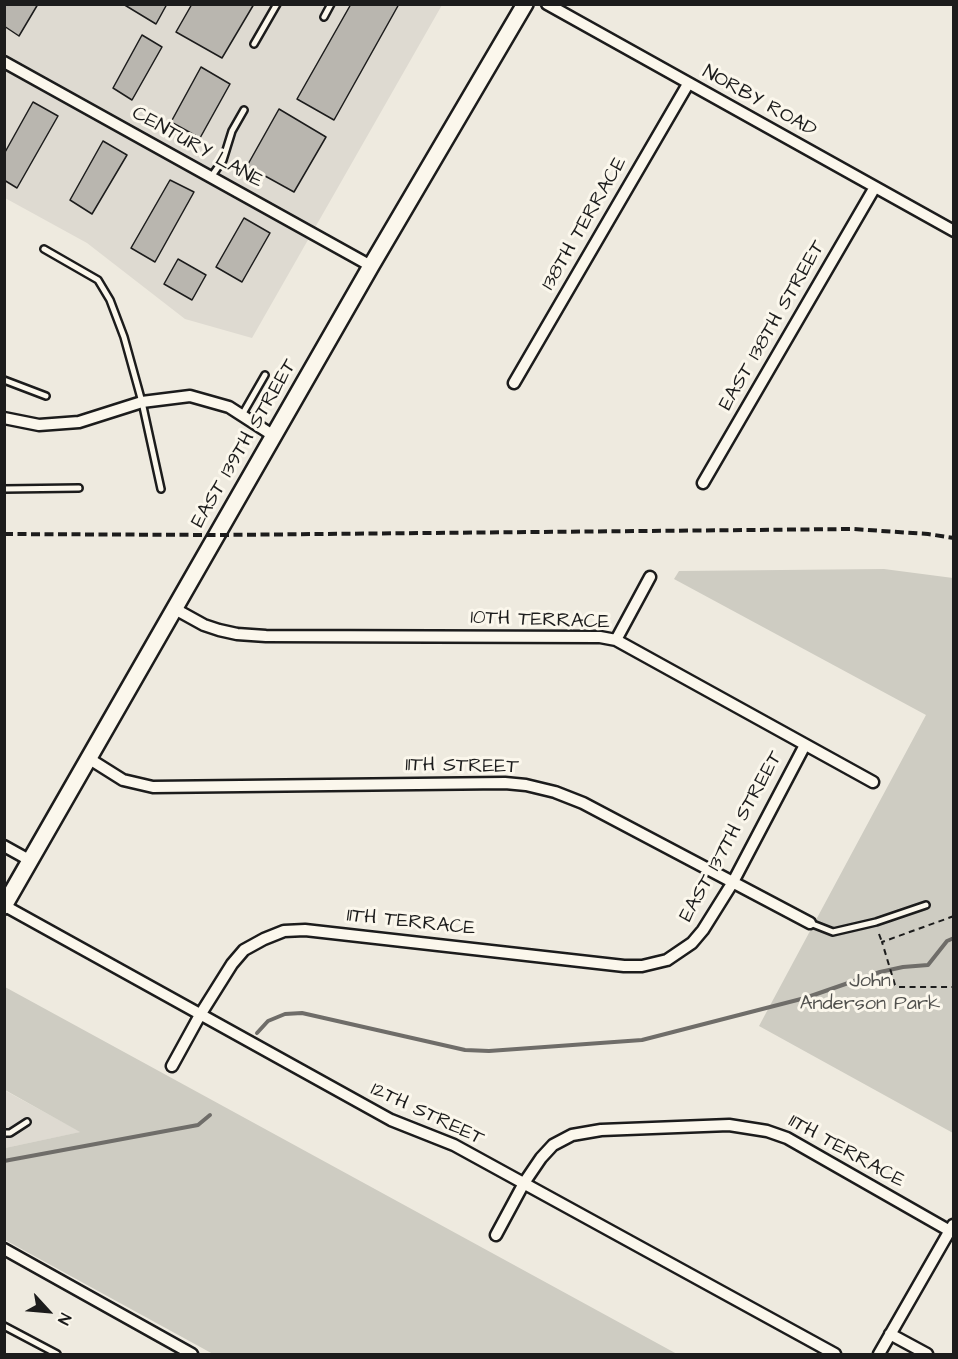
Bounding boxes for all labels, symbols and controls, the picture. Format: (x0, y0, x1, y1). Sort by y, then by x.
street label: NORBY ROAD (698, 61, 820, 143)
street label: CENTURY LANE (127, 102, 267, 194)
street label: 138TH TERRACE (537, 153, 633, 295)
street label: EAST 138TH STREET (715, 237, 831, 415)
street label: EAST 139TH STREET (187, 356, 303, 532)
street label: 10TH TERRACE (470, 607, 610, 635)
street label: EAST 137TH STREET (675, 748, 789, 926)
street label: 11TH STREET (405, 754, 519, 780)
street label: 11TH TERRACE (345, 904, 477, 942)
park label: John Anderson Park (800, 970, 940, 1017)
street label: 12TH STREET (367, 1078, 487, 1152)
street label: 11TH TERRACE (784, 1110, 908, 1194)
north arrow (18, 1281, 78, 1341)
text: N (52, 1310, 76, 1328)

